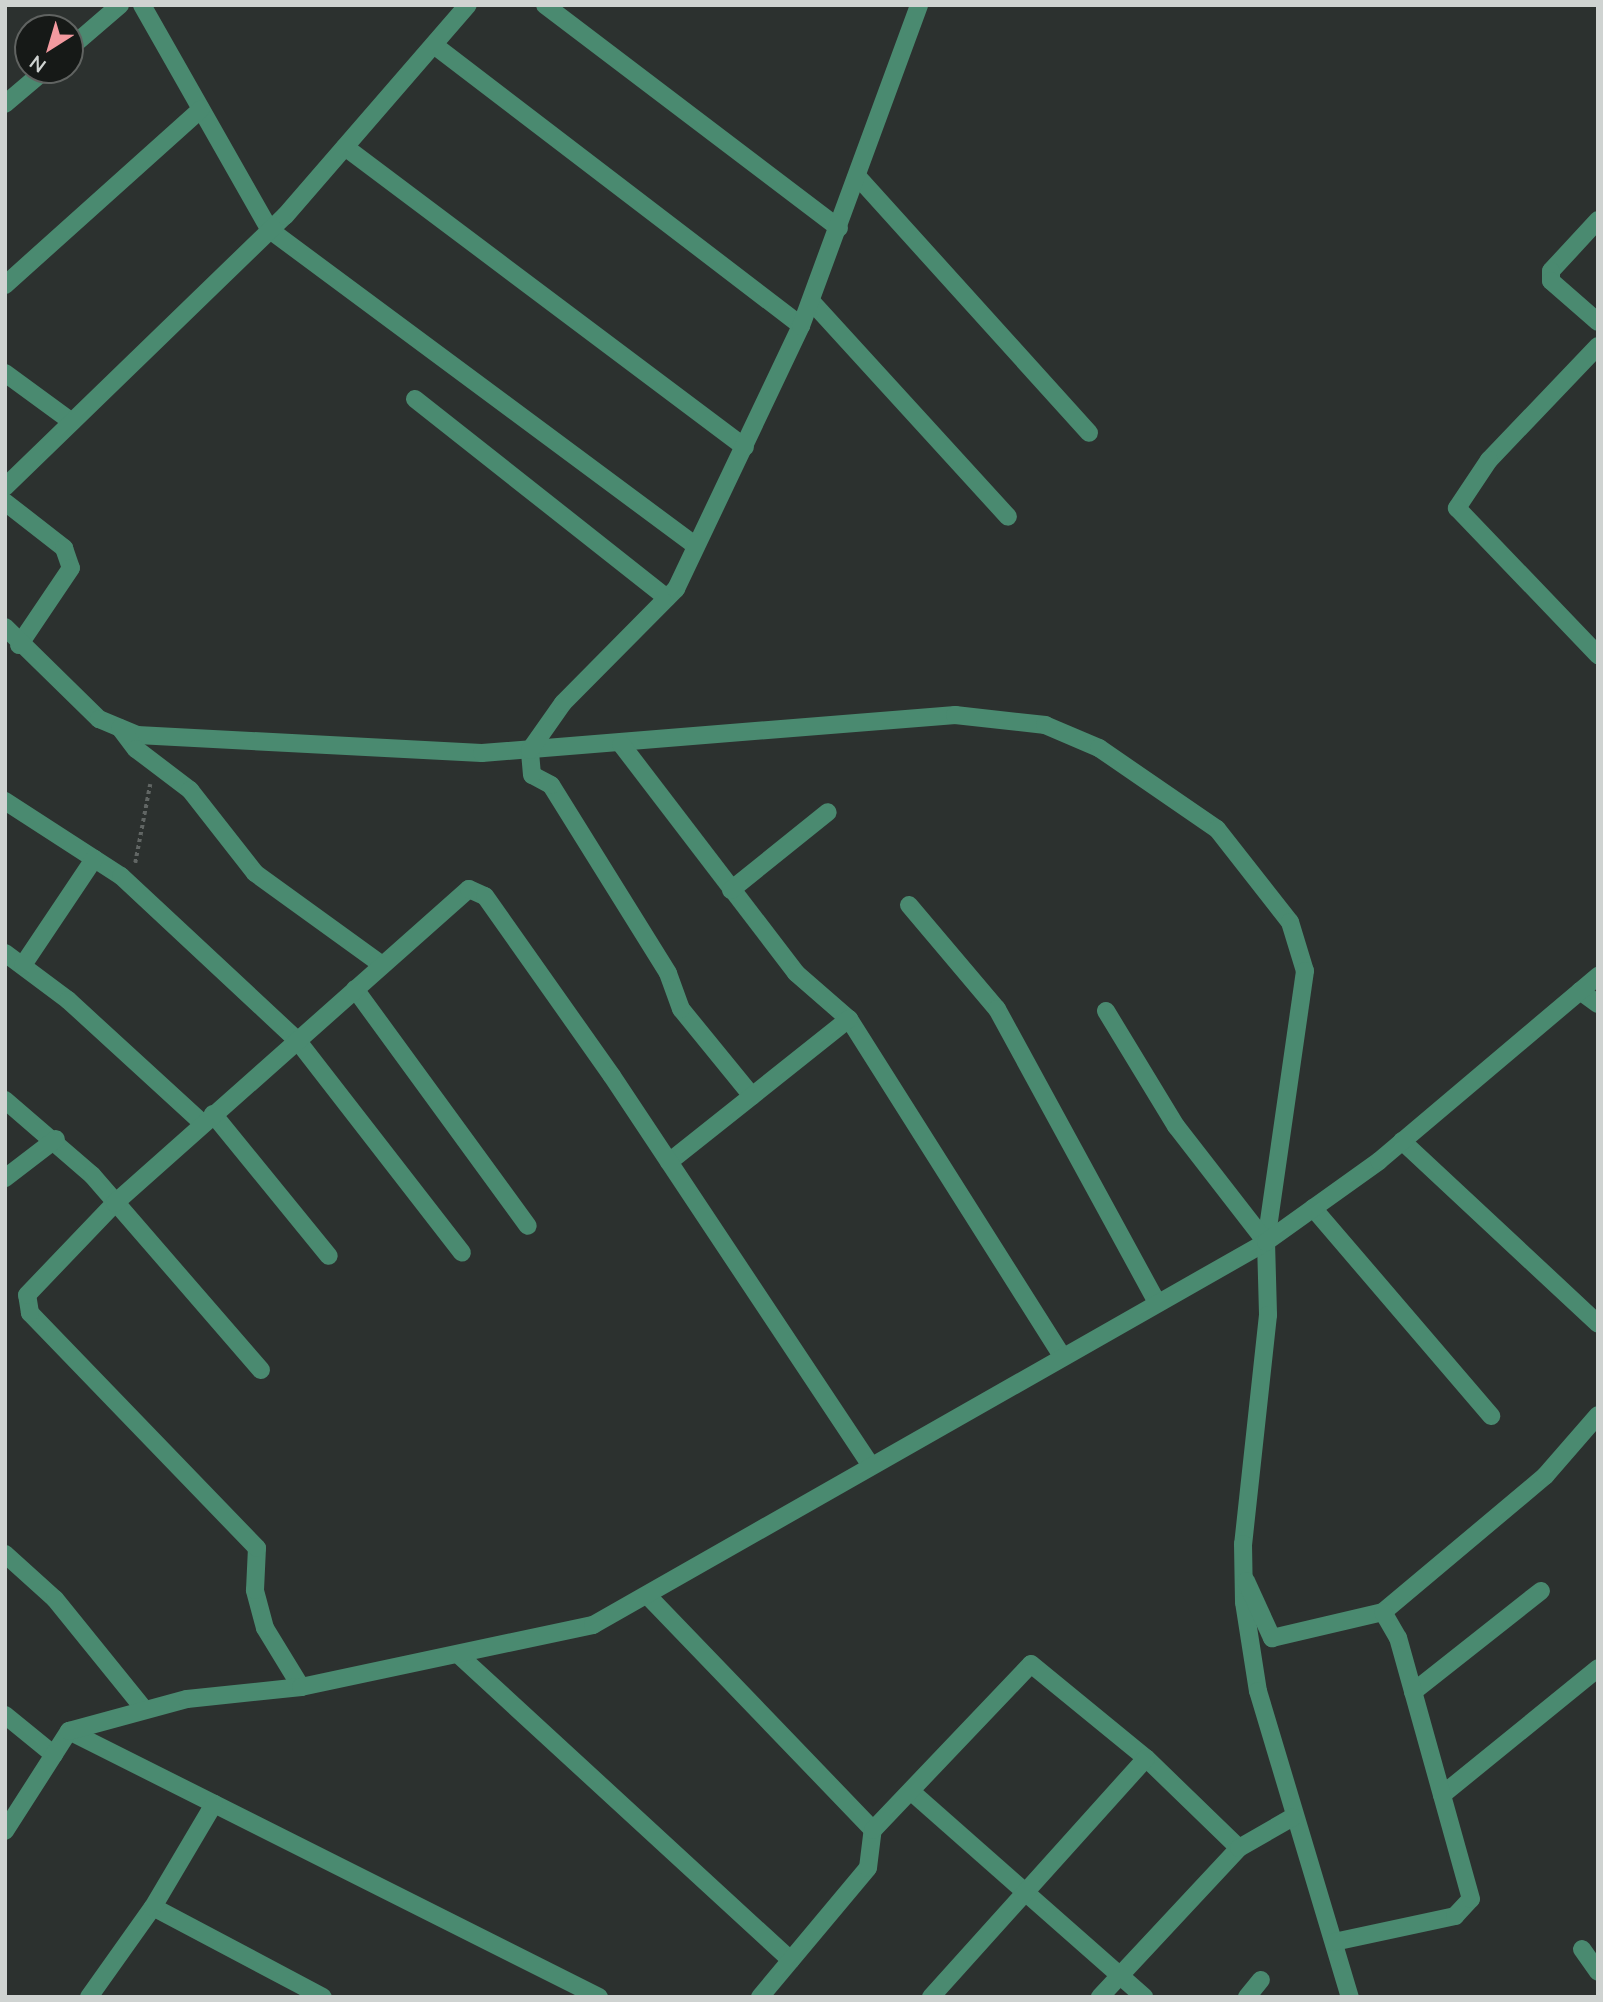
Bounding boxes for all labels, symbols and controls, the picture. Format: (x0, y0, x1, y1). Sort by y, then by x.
north arrow (14, 14, 84, 84)
text: N (25, 50, 51, 78)

